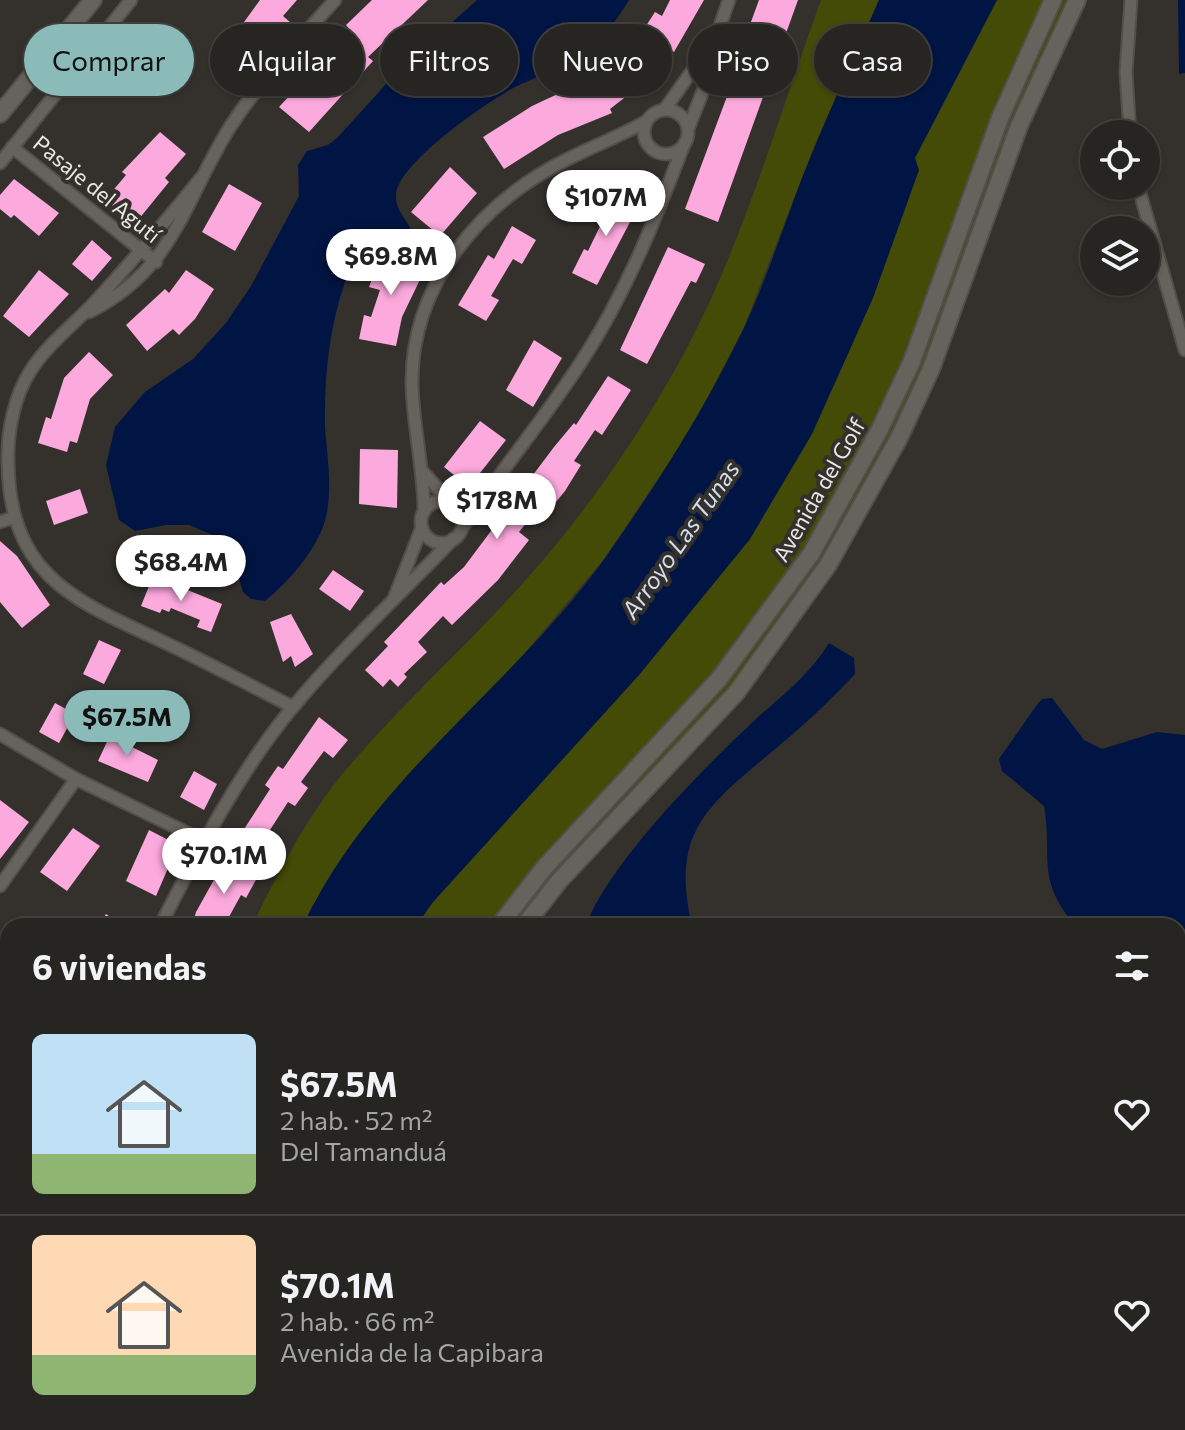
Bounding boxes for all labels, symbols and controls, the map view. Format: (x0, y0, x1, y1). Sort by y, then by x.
chip: Comprar (24, 24, 194, 96)
chip: Alquilar (210, 24, 364, 96)
chip: Filtros (380, 24, 518, 96)
chip: Nuevo (534, 24, 672, 96)
chip: Piso (688, 24, 798, 96)
chip: Casa (814, 24, 931, 96)
map controls (1080, 120, 1160, 296)
button: locate (1080, 120, 1160, 200)
street label: Pasaje del Agutí (28, 129, 167, 249)
pin: $107M (550, 170, 662, 238)
text: $107M (564, 180, 648, 211)
button: layers (1080, 216, 1160, 296)
pin: $69.8M (326, 229, 456, 297)
text: $69.8M (344, 239, 438, 270)
street label: Avenida del Golf (767, 413, 871, 566)
water label: Arroyo Las Tunas (614, 455, 745, 624)
pin: $178M (441, 473, 553, 541)
text: $178M (456, 483, 538, 514)
pin: $68.4M (116, 535, 246, 603)
text: $68.4M (134, 545, 228, 576)
pin: $67.5M (62, 690, 192, 758)
text: $67.5M (82, 700, 172, 731)
pin: $70.1M (159, 828, 289, 896)
text: $70.1M (180, 838, 268, 869)
icon: filters (1110, 944, 1154, 988)
text: 6 viviendas (32, 945, 207, 987)
text: $67.5M (280, 1062, 398, 1104)
icon: home (96, 1066, 192, 1162)
icon: heart (1110, 1092, 1154, 1136)
text: 2 hab. · 52 m² (280, 1104, 432, 1135)
text: Del Tamanduá (280, 1135, 447, 1166)
text: $70.1M (280, 1263, 395, 1305)
icon: home (96, 1267, 192, 1363)
icon: heart (1110, 1293, 1154, 1337)
text: 2 hab. · 66 m² (280, 1305, 435, 1336)
text: Avenida de la Capibara (280, 1336, 544, 1367)

